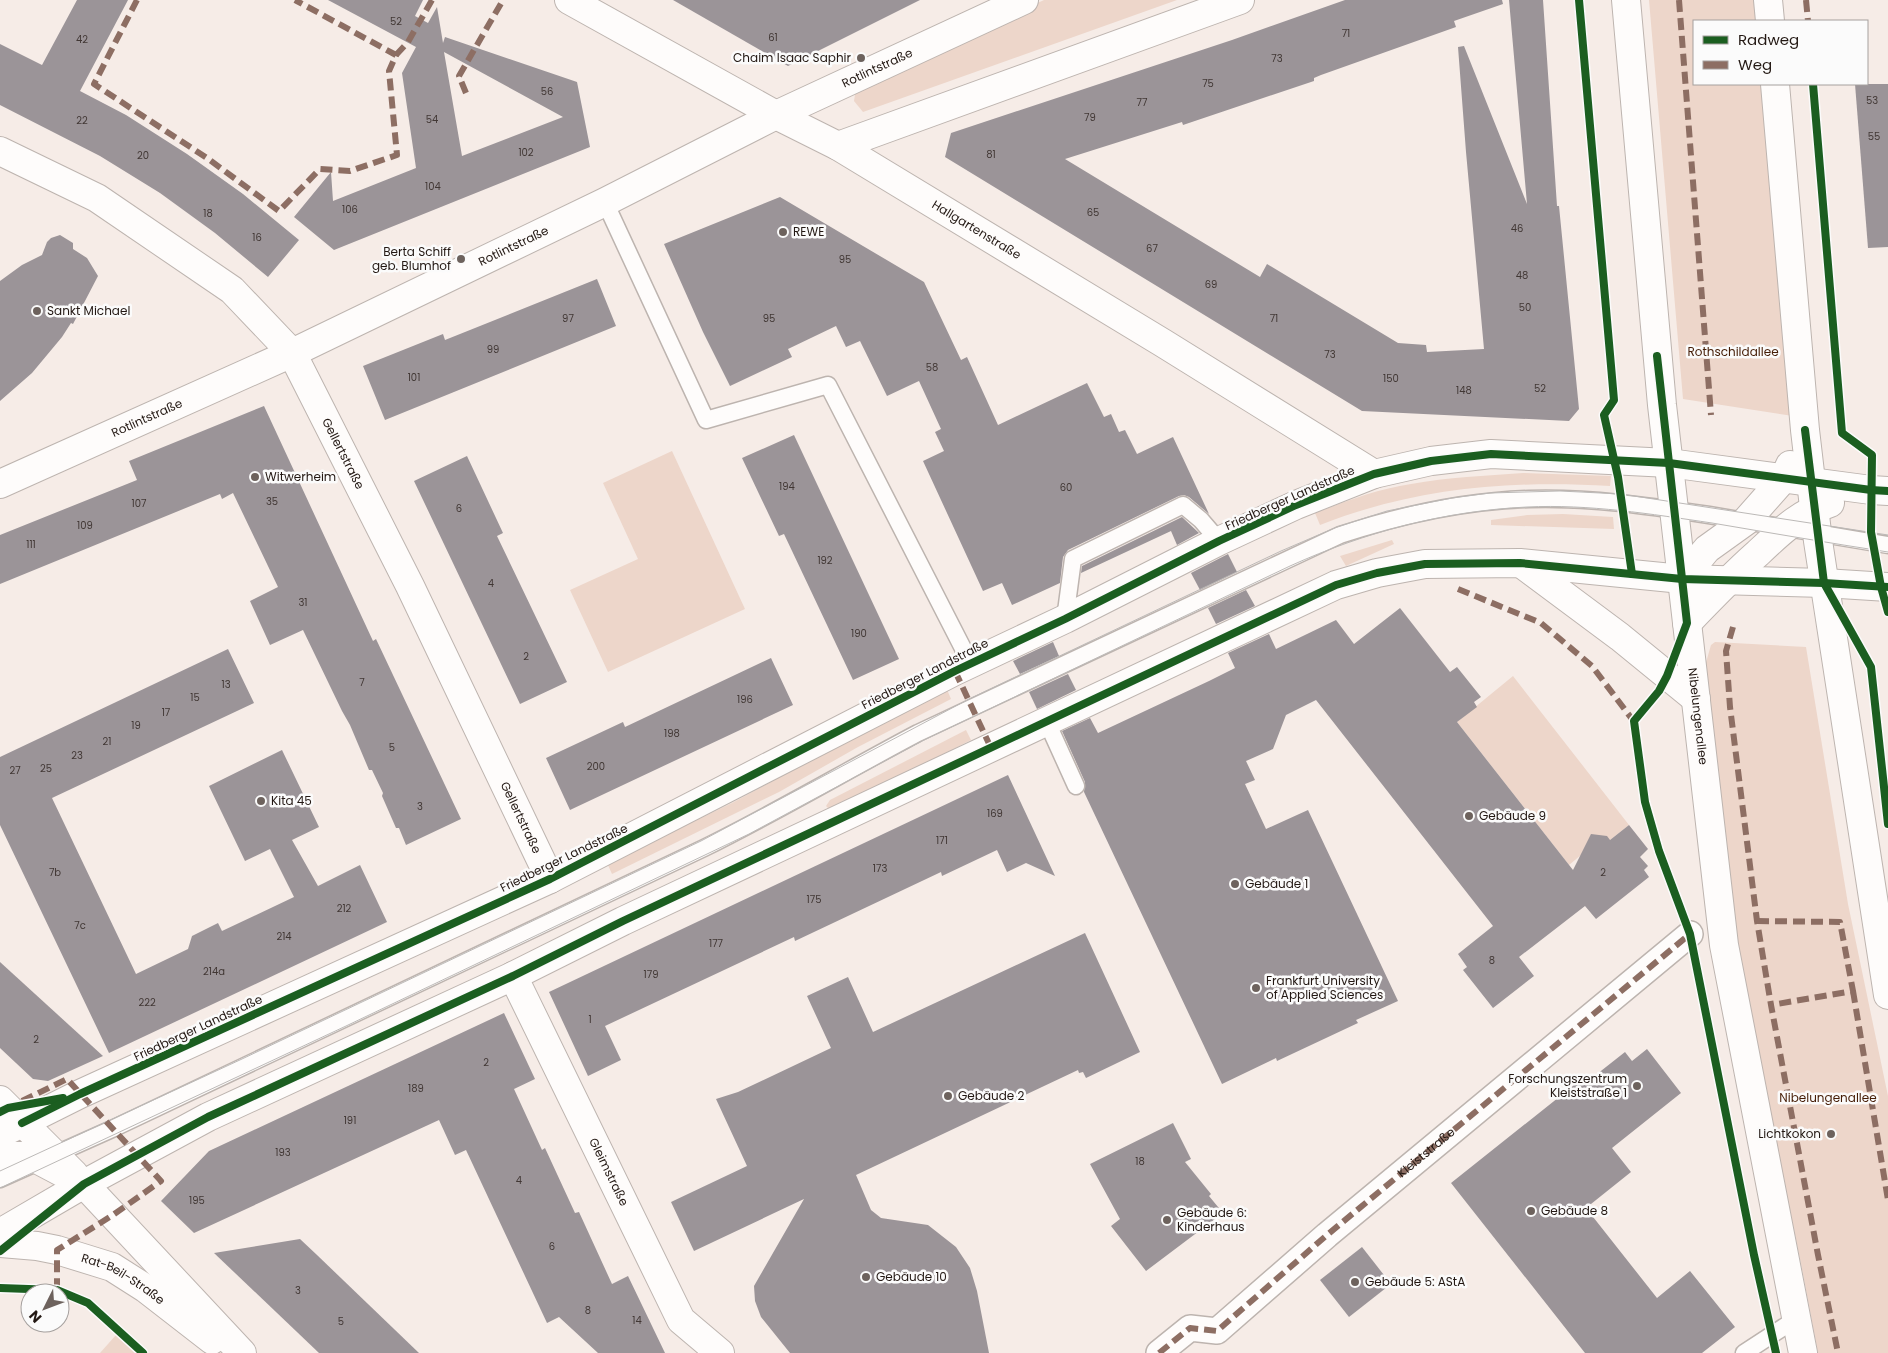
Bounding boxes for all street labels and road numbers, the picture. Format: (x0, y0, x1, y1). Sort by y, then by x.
street label: Rotlintstraße (839, 44, 915, 91)
street label: Hallgartenstraße (929, 196, 1024, 263)
street label: Rotlintstraße (475, 221, 551, 270)
street label: Rotlintstraße (108, 394, 185, 441)
street label: Gellertstraße (318, 415, 369, 492)
street label: Friedberger Landstraße (1222, 461, 1357, 534)
street label: Friedberger Landstraße (858, 634, 991, 713)
street label: Nibelungenallee (1684, 667, 1712, 766)
street label: Gellertstraße (497, 779, 546, 856)
street label: Friedberger Landstraße (497, 819, 631, 896)
street label: Friedberger Landstraße (131, 990, 265, 1065)
street label: Kleiststraße (1394, 1123, 1458, 1181)
street label: Gleimstraße (585, 1135, 633, 1209)
street label: Rat-Beil-Straße (79, 1249, 168, 1308)

